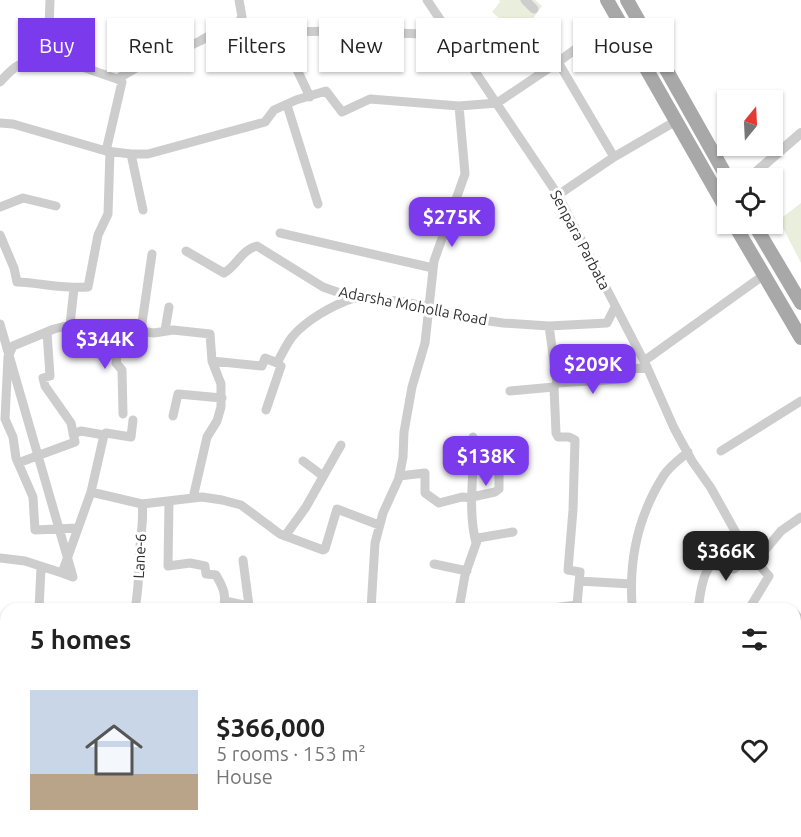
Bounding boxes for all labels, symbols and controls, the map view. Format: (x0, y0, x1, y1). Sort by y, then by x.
chip: Buy (18, 18, 95, 72)
chip: Rent (107, 18, 194, 72)
chip: Filters (206, 18, 307, 72)
chip: New (319, 18, 404, 72)
chip: Apartment (416, 18, 561, 72)
chip: House (573, 18, 674, 72)
north arrow (717, 90, 783, 156)
map controls (717, 90, 783, 234)
button: locate (717, 168, 783, 234)
street label: Senpara Parbata (547, 187, 614, 292)
pin: $275K (410, 197, 494, 248)
text: $275K (423, 205, 481, 228)
street label: Adarsha Moholla Road (337, 283, 489, 328)
pin: $344K (63, 319, 147, 370)
text: $344K (76, 327, 134, 350)
pin: $209K (551, 344, 635, 395)
text: $209K (564, 352, 622, 375)
pin: $138K (444, 436, 528, 487)
text: $138K (457, 444, 515, 467)
pin: $366K (684, 531, 768, 582)
street label: Lane-6 (130, 533, 149, 579)
text: $366K (697, 539, 755, 562)
icon: filters (738, 623, 771, 656)
text: 5 homes (30, 625, 131, 654)
text: $366,000 (216, 713, 325, 742)
icon: home (78, 714, 150, 786)
icon: heart (738, 734, 771, 767)
text: 5 rooms · 153 m² (216, 742, 366, 765)
text: House (216, 765, 273, 788)

